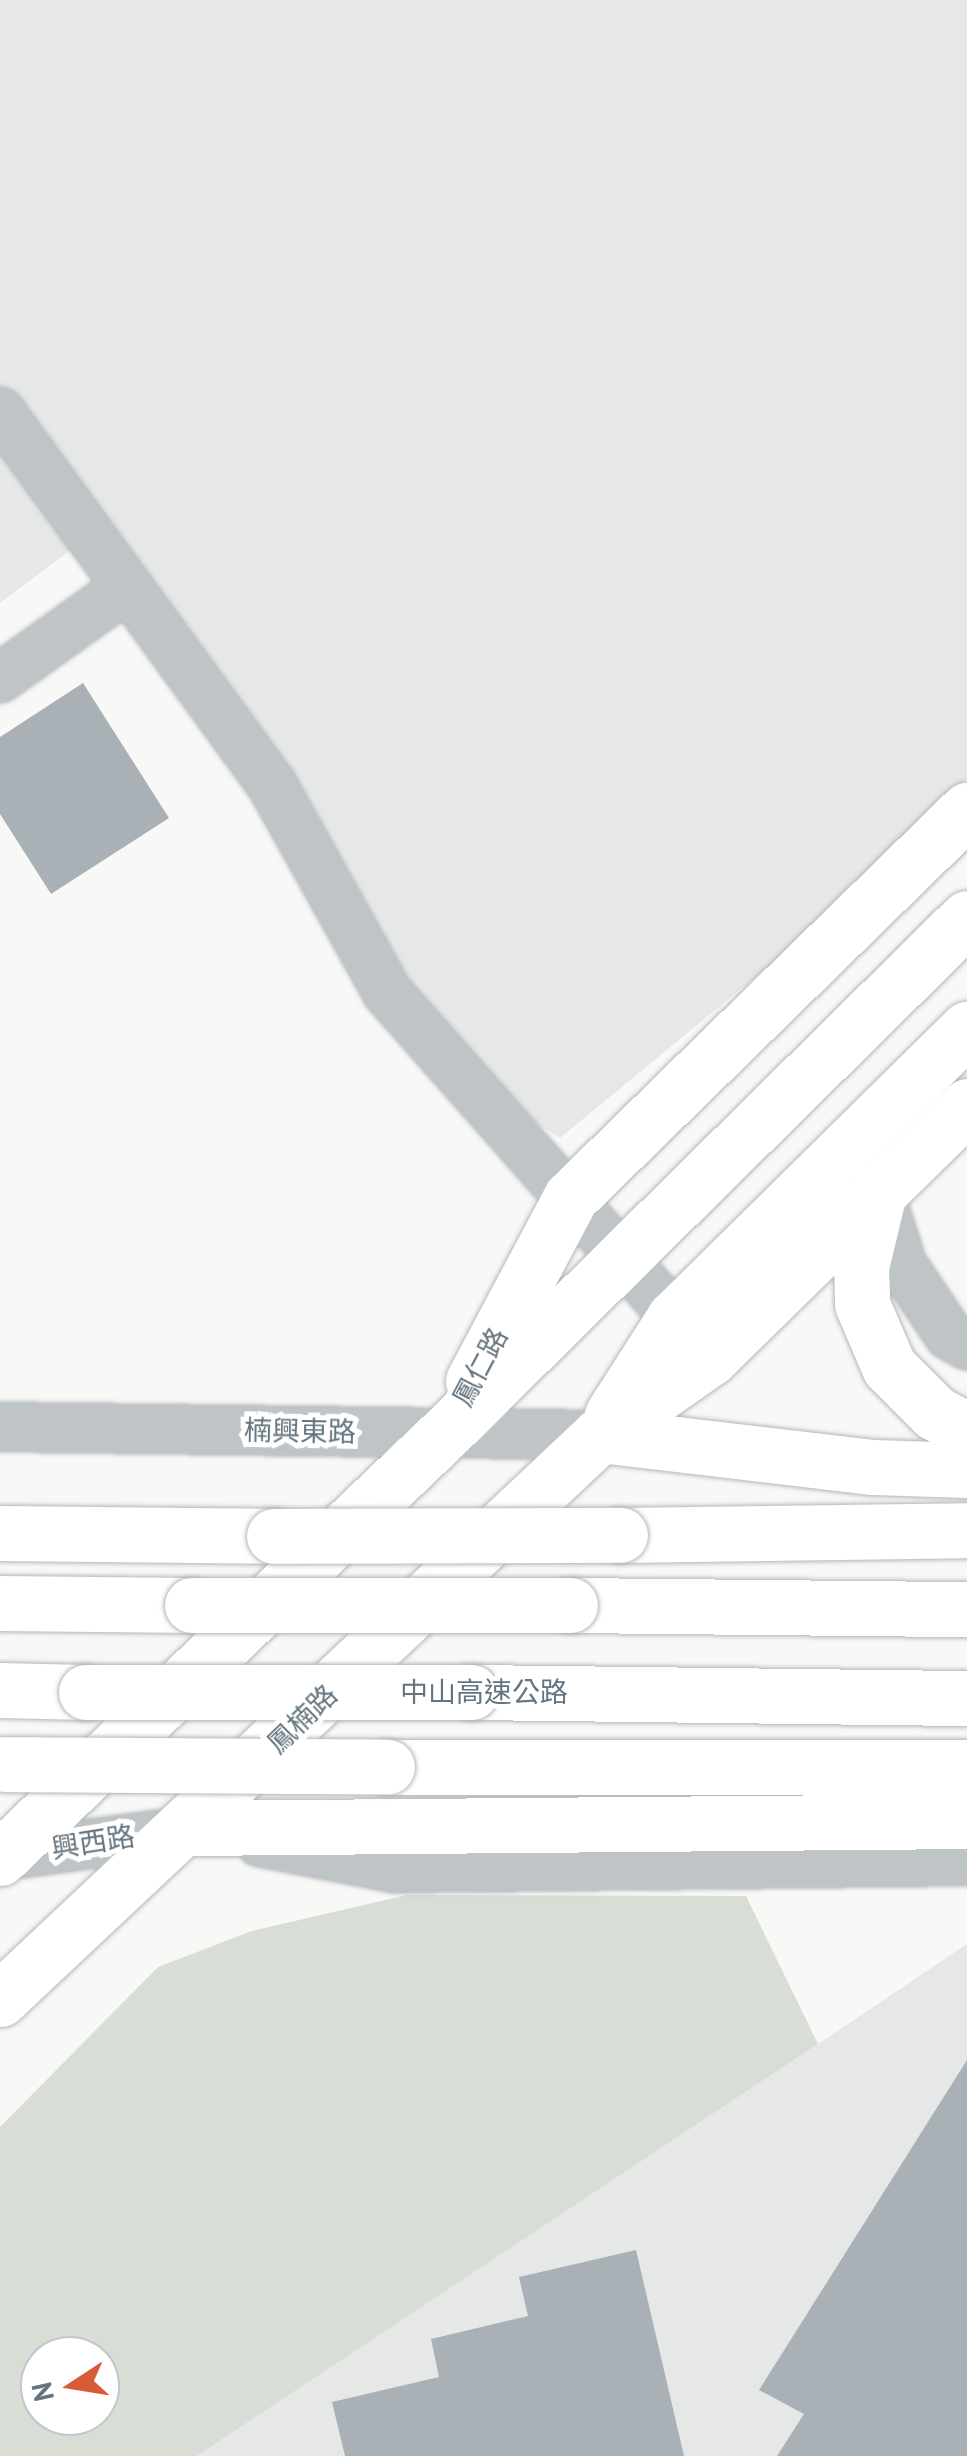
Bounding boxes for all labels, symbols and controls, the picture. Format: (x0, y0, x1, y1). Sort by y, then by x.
street label: 鳳仁路 (445, 1322, 515, 1412)
street label: 楠興東路 (244, 1413, 356, 1449)
street label: 中山高速公路 (400, 1675, 568, 1709)
street label: 鳳楠路 (260, 1678, 344, 1760)
street label: 興西路 (49, 1819, 137, 1865)
north arrow (20, 2336, 120, 2436)
text: N (22, 2379, 62, 2405)

